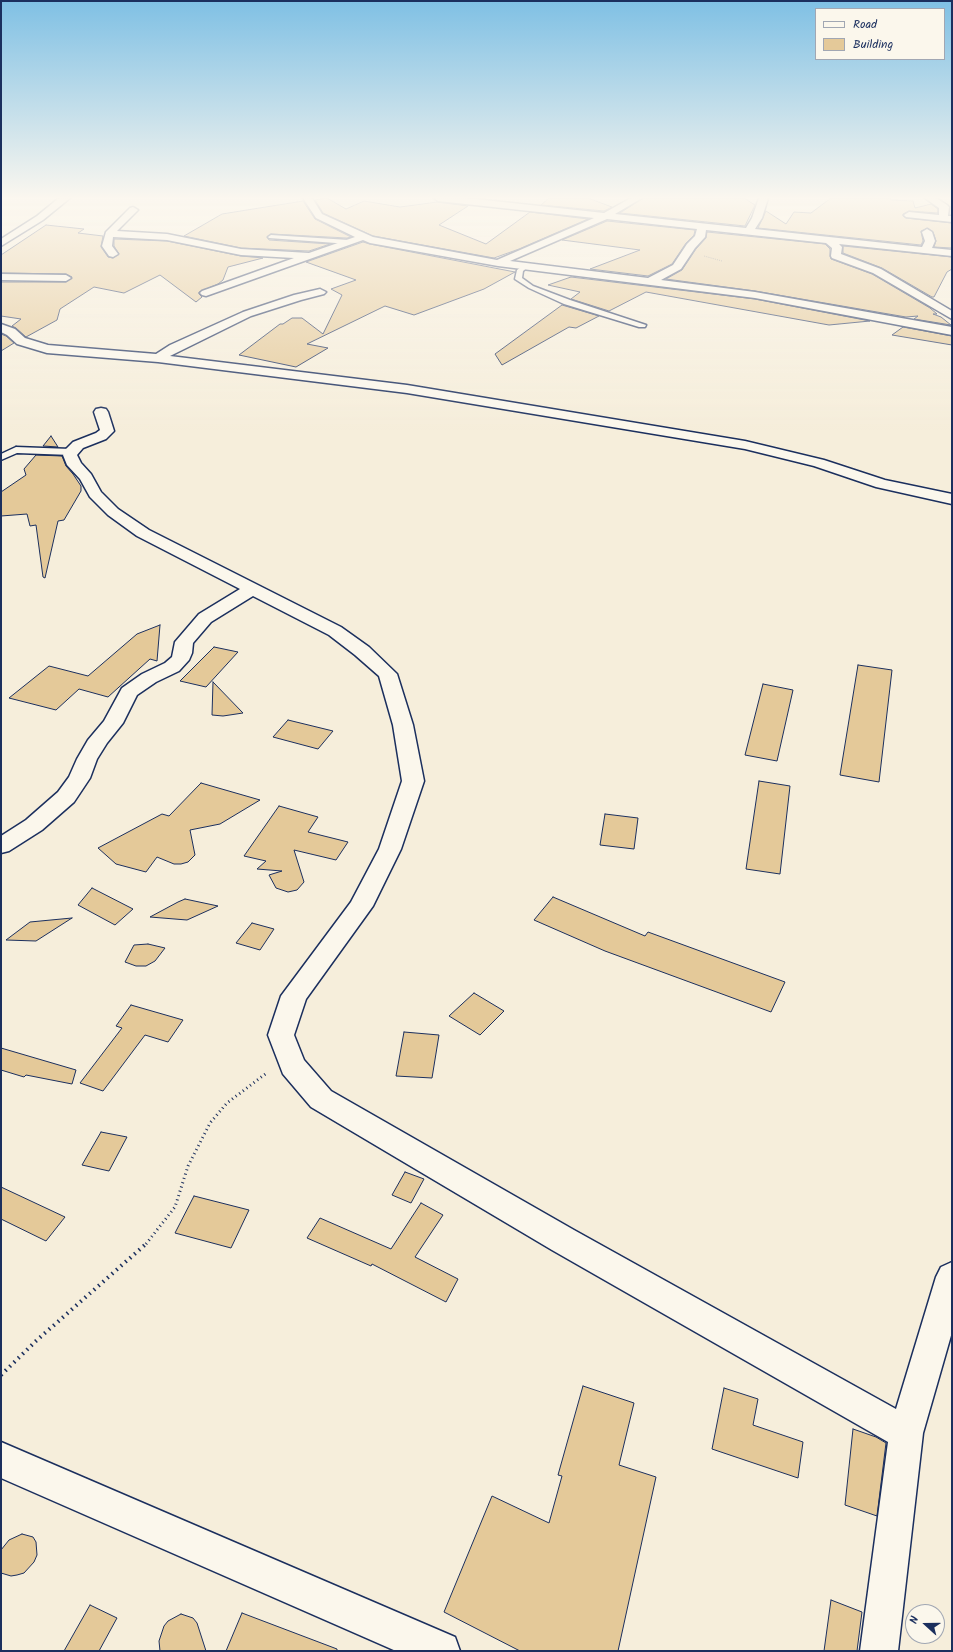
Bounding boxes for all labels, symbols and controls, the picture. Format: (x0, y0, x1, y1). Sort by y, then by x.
legend (815, 8, 945, 60)
text: Road (853, 15, 877, 34)
text: Building (853, 35, 893, 54)
north arrow (905, 1604, 945, 1644)
text: N (905, 1614, 924, 1627)

